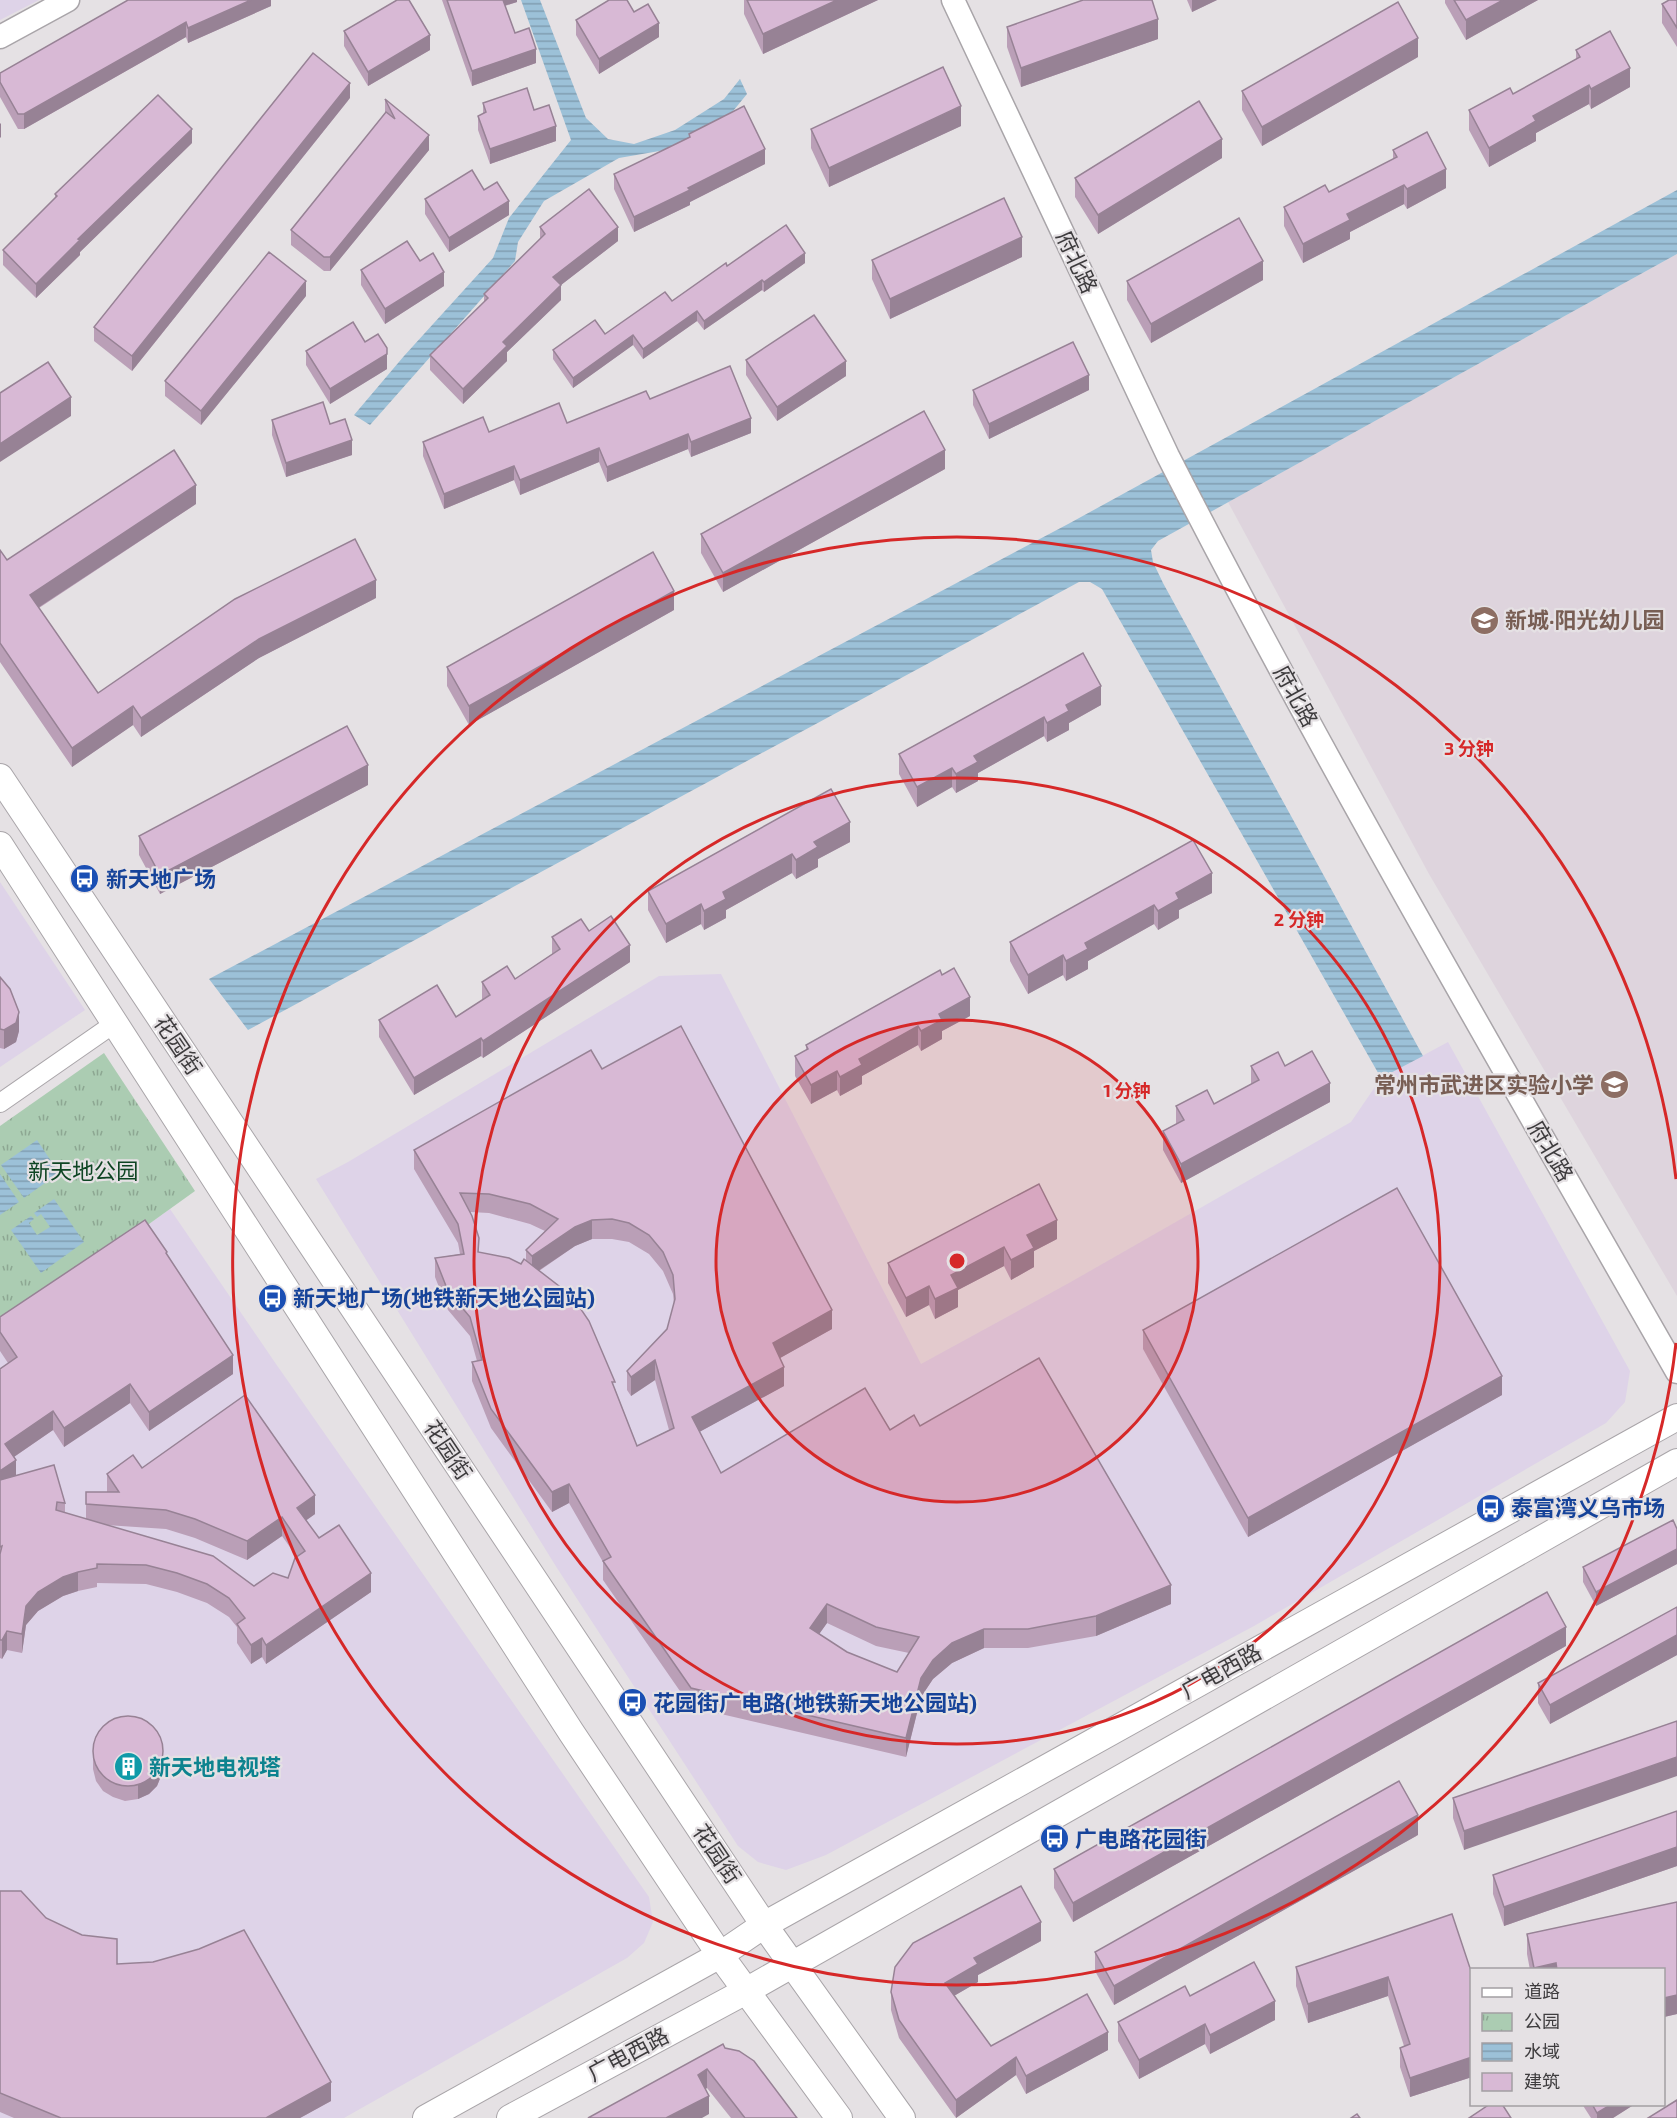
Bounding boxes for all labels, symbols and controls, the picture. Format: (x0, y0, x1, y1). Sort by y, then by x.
street label: 府北路 (1052, 226, 1104, 297)
school or university icon: 新城·阳光幼儿园 (1468, 604, 1500, 636)
place label: 新城·阳光幼儿园 (1505, 606, 1665, 632)
street label: 府北路 (1270, 660, 1324, 731)
text: 3 分钟 (1444, 737, 1494, 759)
bus stop icon: 新天地广场 (69, 863, 101, 895)
place label: 新天地广场 (106, 865, 216, 891)
text: 2 分钟 (1274, 908, 1324, 930)
street label: 花园街 (150, 1010, 208, 1079)
school or university icon: 常州市武进区实验小学 (1599, 1069, 1631, 1101)
place label: 常州市武进区实验小学 (1374, 1071, 1594, 1097)
text: 1 分钟 (1103, 1079, 1151, 1101)
street label: 府北路 (1524, 1115, 1580, 1186)
park label: 新天地公园 (28, 1157, 138, 1183)
centre of rings (947, 1251, 967, 1271)
bus stop icon: 新天地广场(地铁新天地公园站) (256, 1282, 288, 1314)
place label: 新天地广场(地铁新天地公园站) (293, 1284, 595, 1310)
street label: 花园街 (420, 1415, 478, 1484)
bus stop icon: 泰富湾义乌市场 (1474, 1492, 1506, 1524)
place label: 泰富湾义乌市场 (1511, 1494, 1665, 1520)
street label: 广电西路 (1176, 1637, 1265, 1703)
bus stop icon: 花园街广电路(地铁新天地公园站) (616, 1687, 648, 1719)
place label: 花园街广电路(地铁新天地公园站) (653, 1689, 977, 1715)
building icon: 新天地电视塔 (112, 1751, 144, 1783)
place label: 新天地电视塔 (149, 1753, 281, 1779)
street label: 花园街 (689, 1819, 747, 1888)
bus stop icon: 广电路花园街 (1038, 1823, 1070, 1855)
place label: 广电路花园街 (1075, 1825, 1207, 1851)
legend (1470, 1968, 1665, 2106)
text: 道路 (1524, 1980, 1560, 2002)
text: 公园 (1524, 2010, 1560, 2032)
street label: 广电西路 (583, 2021, 672, 2085)
text: 水域 (1524, 2040, 1560, 2062)
text: 建筑 (1524, 2070, 1560, 2092)

